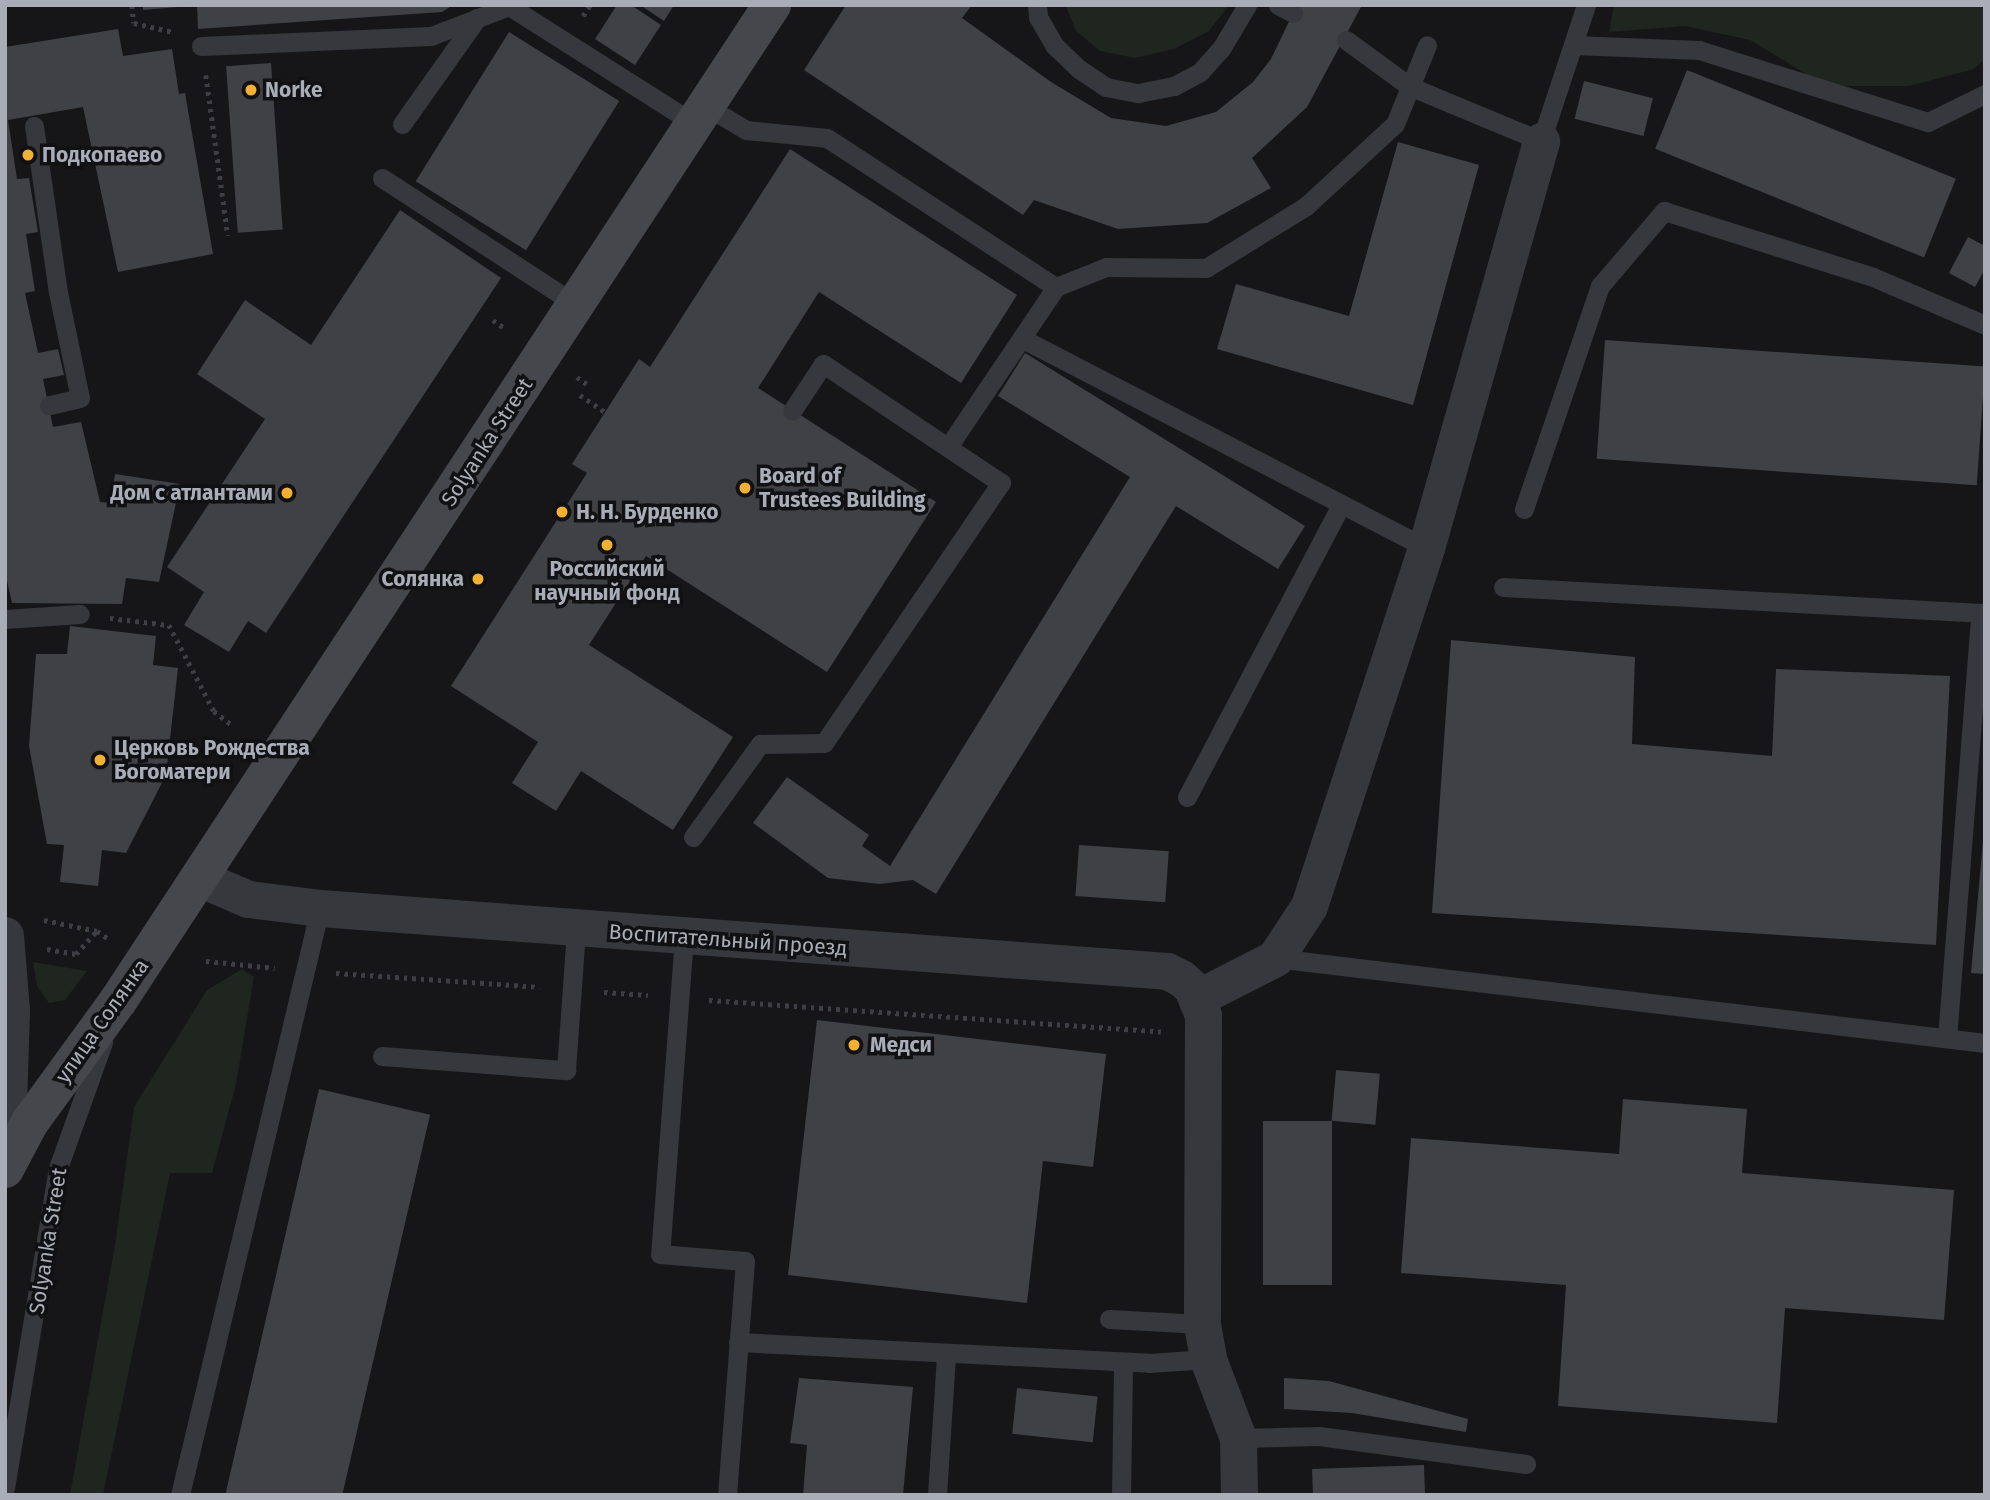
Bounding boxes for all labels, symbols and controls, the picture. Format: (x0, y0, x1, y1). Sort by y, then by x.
place label: Norke (265, 77, 323, 103)
marker: Norke (243, 82, 259, 98)
place label: Подкопаево (42, 142, 162, 168)
marker: Подкопаево (20, 147, 36, 163)
street label: Solyanka Street (436, 373, 538, 511)
place label: Board of Trustees Building (759, 463, 926, 513)
place label: Дом с атлантами (111, 480, 273, 506)
marker: Board of Trustees Building (737, 480, 753, 496)
marker: Дом с атлантами (279, 485, 295, 501)
place label: Н. Н. Бурденко (576, 499, 719, 525)
marker: Н. Н. Бурденко (554, 504, 570, 520)
marker: Российский научный фонд (599, 537, 615, 553)
place label: Российский научный фонд (534, 556, 680, 606)
place label: Солянка (382, 566, 464, 592)
marker: Солянка (470, 571, 486, 587)
place label: Церковь Рождества Богоматери (114, 735, 310, 785)
marker: Церковь Рождества Богоматери (92, 752, 108, 768)
street label: Воспитательный проезд (608, 919, 848, 961)
street label: улица Солянка (50, 954, 154, 1088)
place label: Медси (870, 1032, 932, 1058)
marker: Медси (844, 1035, 864, 1055)
street label: Solyanka Street (24, 1166, 72, 1316)

